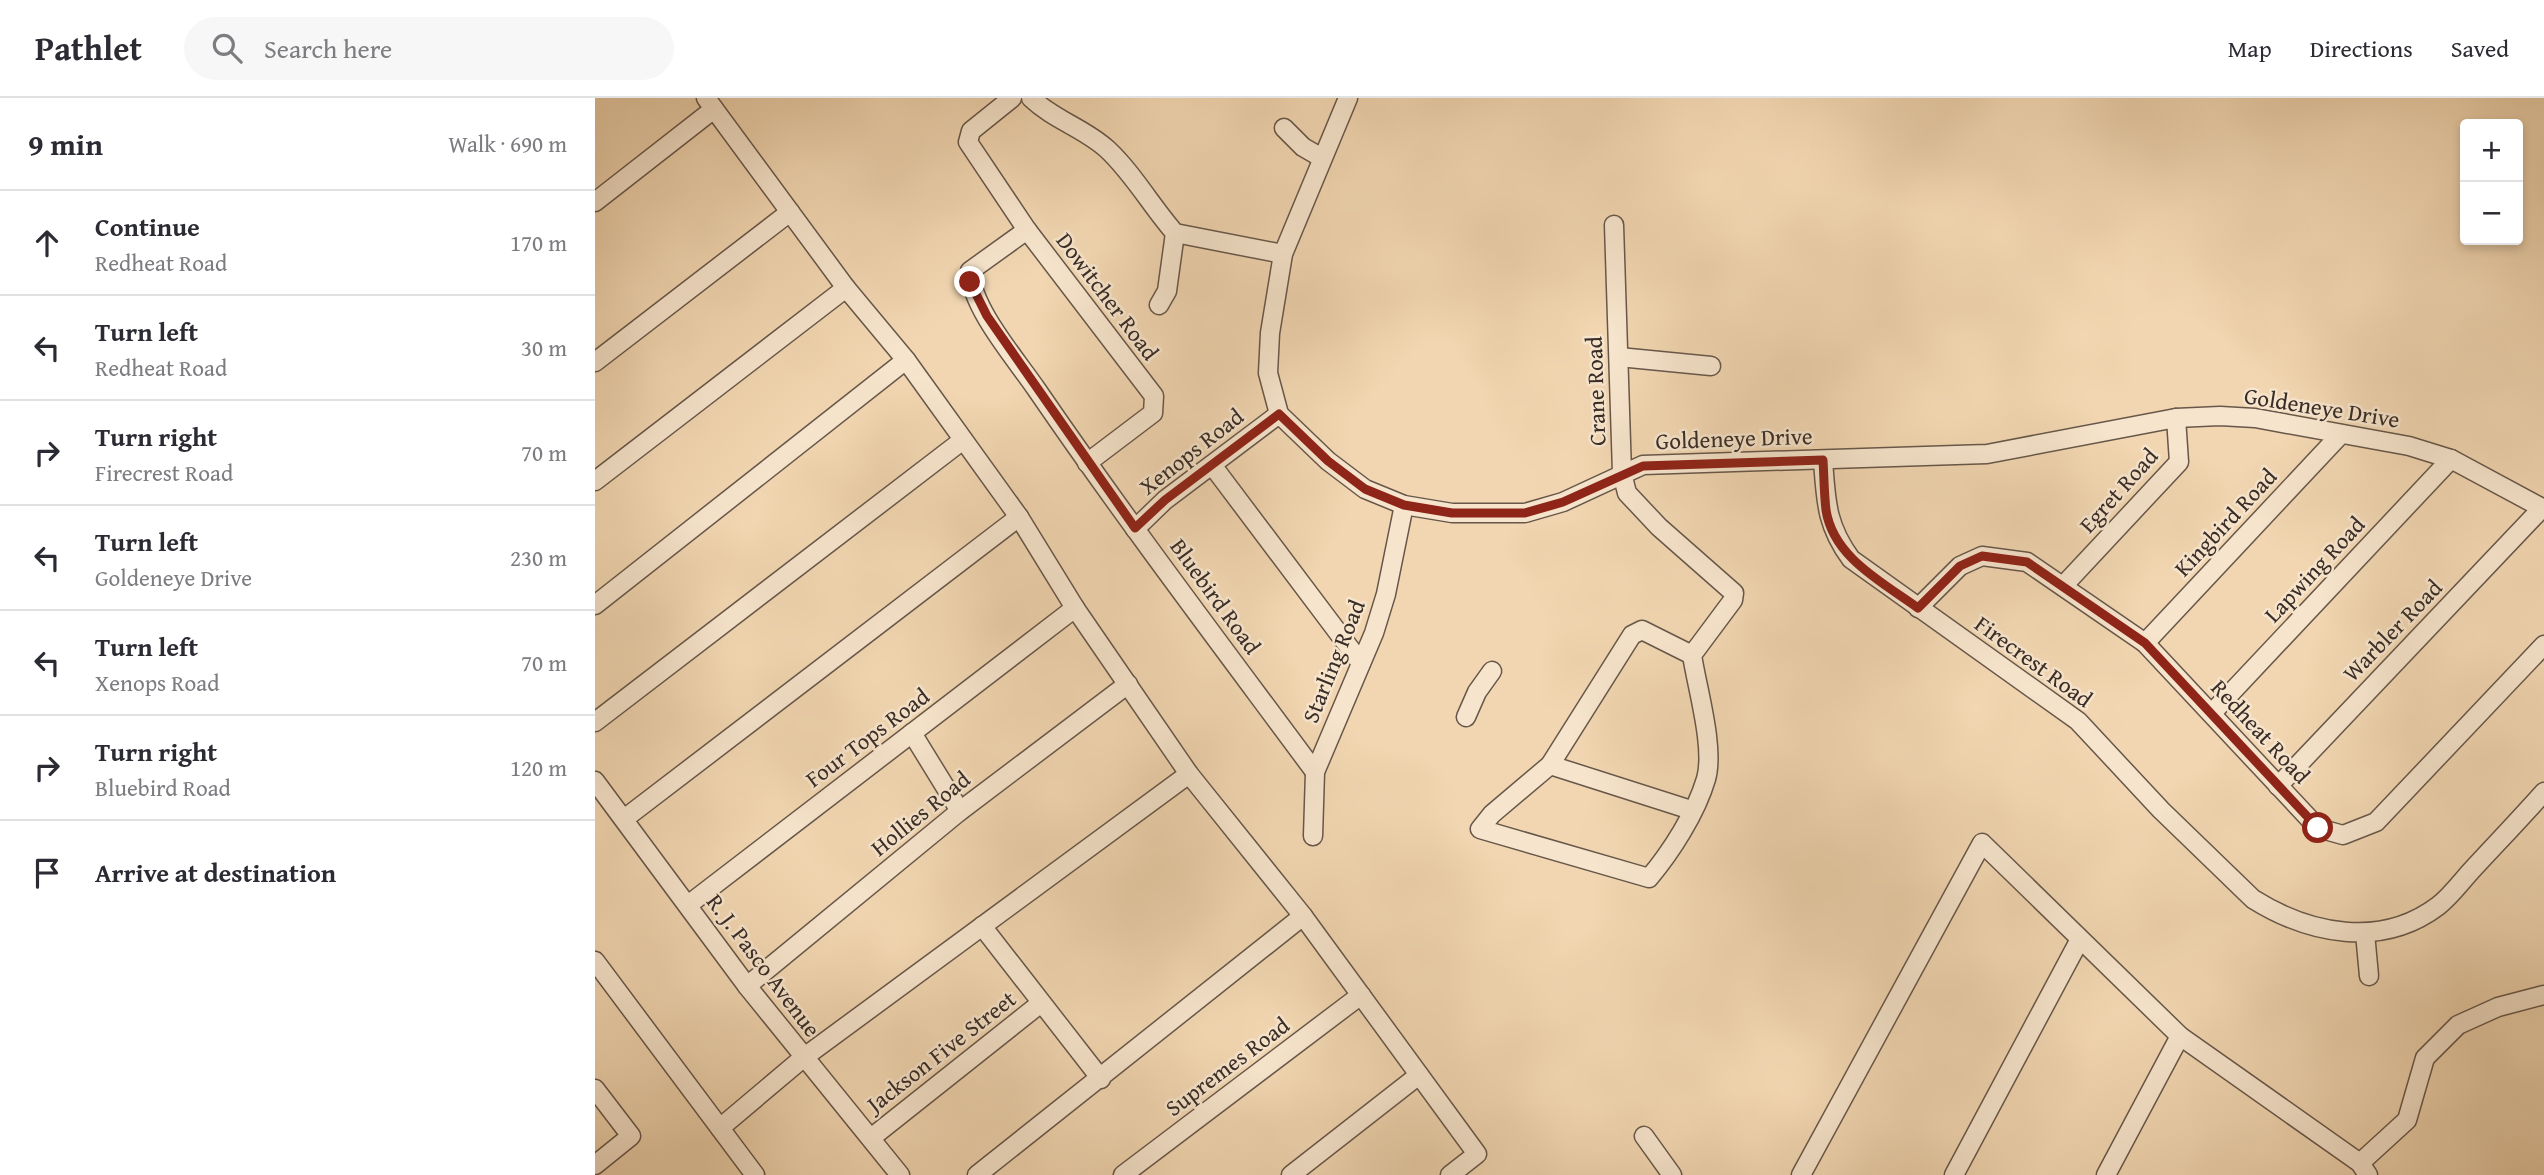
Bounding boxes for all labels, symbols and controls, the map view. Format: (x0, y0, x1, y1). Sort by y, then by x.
search box (184, 17, 674, 80)
text: Pathlet (35, 24, 142, 72)
icon: search (208, 29, 246, 67)
text: Search here (264, 29, 392, 68)
text: Map (2228, 31, 2272, 66)
text: Directions (2310, 31, 2413, 66)
text: Saved (2451, 31, 2509, 66)
map controls (2460, 119, 2523, 245)
button: + (2460, 119, 2523, 182)
text: 9 min (28, 122, 103, 166)
text: Walk · 690 m (448, 127, 567, 160)
button: − (2460, 182, 2523, 245)
text: Continue (95, 207, 200, 246)
icon: ahead (28, 224, 66, 262)
street label: Dowitcher Road (1049, 225, 1167, 367)
text: 170 m (510, 226, 567, 259)
text: Redheat Road (95, 246, 227, 279)
route end (954, 266, 985, 297)
text: Turn left (95, 312, 198, 351)
icon: left (28, 329, 66, 367)
text: 30 m (521, 331, 567, 364)
street label: Crane Road (1577, 335, 1613, 446)
text: Redheat Road (95, 351, 227, 384)
street label: Goldeneye Drive (2242, 378, 2402, 436)
street label: Xenops Road (1132, 399, 1251, 502)
text: Turn right (95, 417, 217, 456)
street label: Goldeneye Drive (1655, 419, 1813, 457)
icon: right (28, 434, 66, 472)
text: 70 m (521, 436, 567, 469)
street label: Egret Road (2071, 440, 2166, 540)
text: Firecrest Road (95, 456, 233, 489)
street label: Kingbird Road (2166, 460, 2284, 584)
street label: Lapwing Road (2256, 508, 2373, 630)
text: Turn left (95, 522, 198, 561)
street label: Bluebird Road (1163, 531, 1270, 661)
icon: left (28, 539, 66, 577)
text: 230 m (510, 541, 567, 574)
text: Goldeneye Drive (95, 561, 252, 594)
street label: Warbler Road (2335, 571, 2450, 689)
street label: Starling Road (1293, 594, 1373, 728)
street label: Firecrest Road (1968, 607, 2100, 715)
text: Turn left (95, 627, 198, 666)
icon: left (28, 644, 66, 682)
text: 70 m (521, 646, 567, 679)
text: Xenops Road (95, 666, 219, 699)
street label: Redheat Road (2204, 671, 2319, 791)
street label: Four Tops Road (798, 679, 936, 795)
text: Turn right (95, 732, 217, 771)
icon: right (28, 749, 66, 787)
text: 120 m (510, 751, 567, 784)
street label: Hollies Road (863, 762, 977, 863)
text: Bluebird Road (95, 771, 231, 804)
route start (2302, 812, 2333, 843)
text: Arrive at destination (95, 853, 336, 892)
icon: arrive (28, 854, 66, 892)
street label: R. J. Pasco Avenue (699, 886, 829, 1044)
street label: Jackson Five Street (857, 982, 1023, 1122)
street label: Supremes Road (1158, 1008, 1297, 1124)

